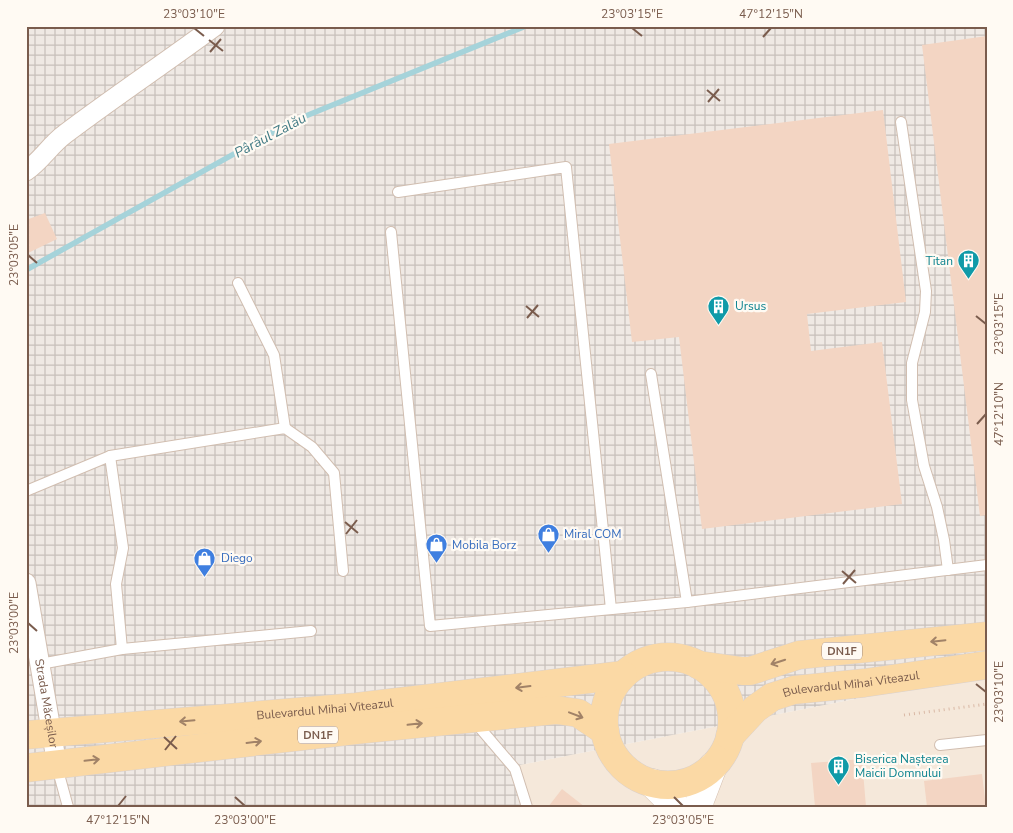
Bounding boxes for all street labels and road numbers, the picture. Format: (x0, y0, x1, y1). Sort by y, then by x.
road number: DN1F (822, 642, 862, 659)
street label: Strada Măceșilor (31, 657, 62, 750)
street label: Bulevardul Mihai Viteazul (781, 667, 921, 701)
street label: Bulevardul Mihai Viteazul (256, 695, 395, 723)
road number: DN1F (298, 726, 338, 744)

